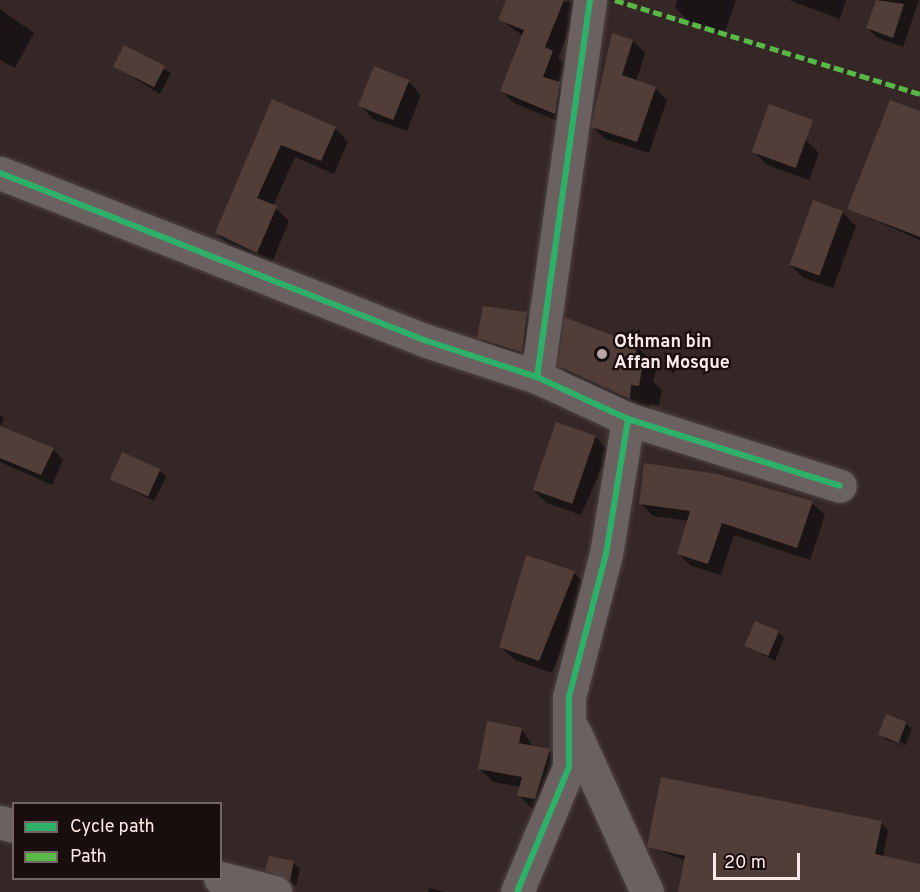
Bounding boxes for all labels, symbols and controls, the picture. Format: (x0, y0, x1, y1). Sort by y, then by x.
place label: Othman bin Affan Mosque (614, 333, 730, 376)
marker: Othman bin Affan Mosque (595, 347, 609, 361)
legend (12, 802, 222, 880)
text: Cycle path (70, 816, 155, 839)
scale bar (716, 841, 803, 879)
text: Path (70, 846, 107, 869)
text: 20 m (724, 852, 766, 875)

